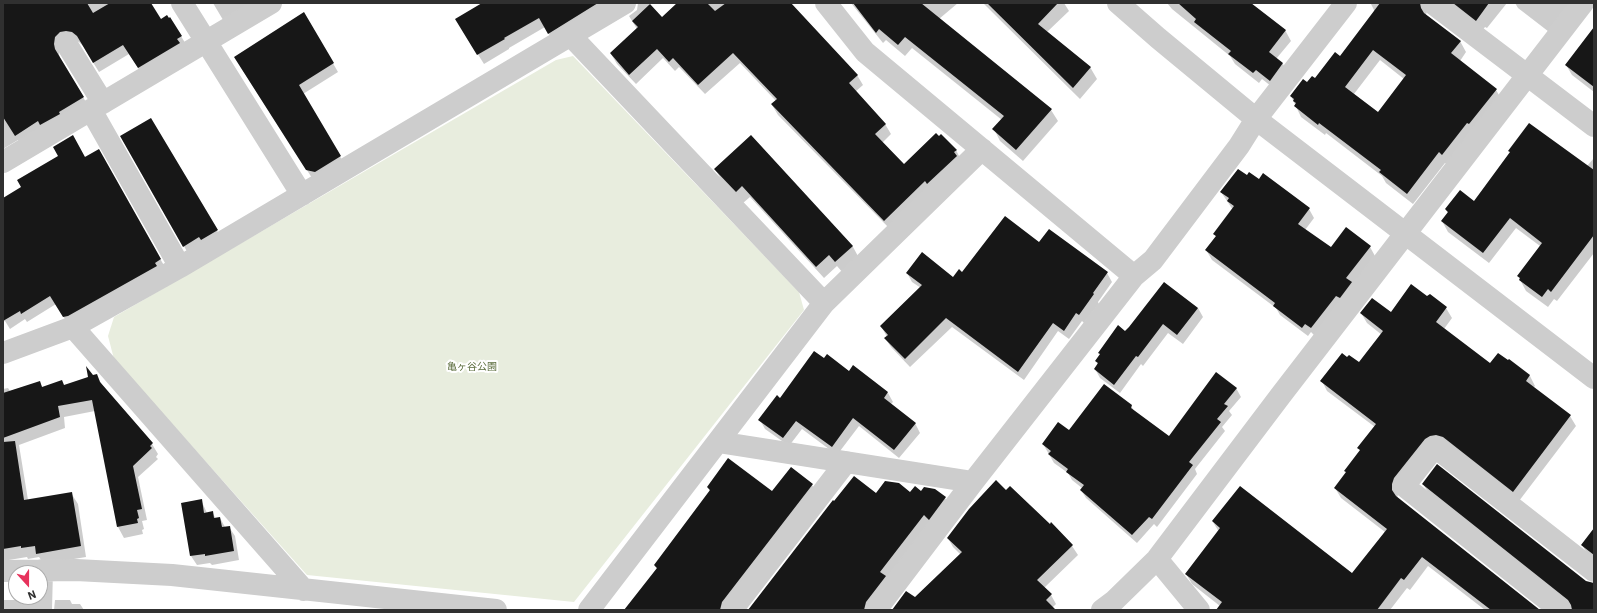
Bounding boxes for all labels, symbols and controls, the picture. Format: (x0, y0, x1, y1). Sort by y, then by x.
park label: 亀ヶ谷公園 (447, 361, 497, 373)
north arrow (8, 565, 48, 605)
text: N (26, 587, 38, 603)

